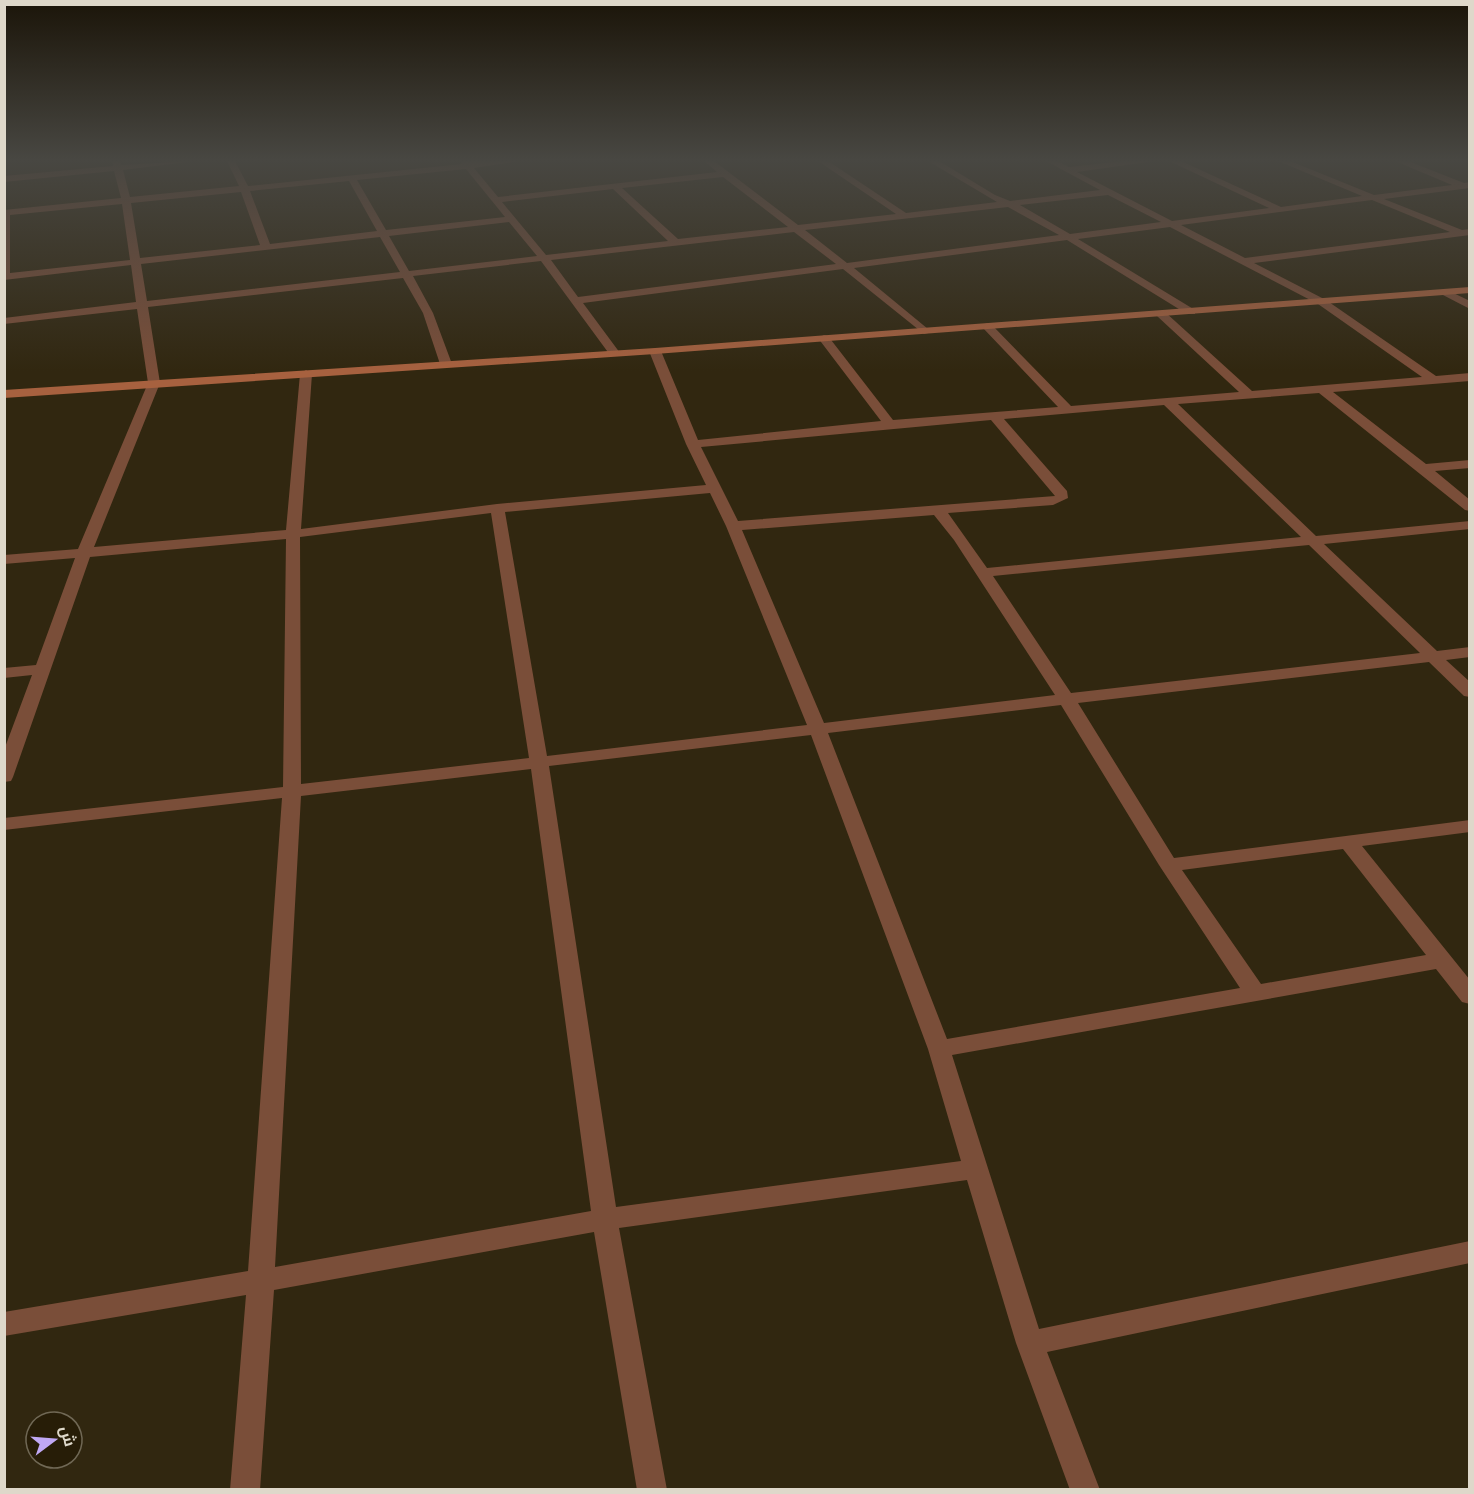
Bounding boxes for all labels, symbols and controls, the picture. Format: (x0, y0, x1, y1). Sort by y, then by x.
north arrow (24, 1410, 84, 1470)
text: ش (53, 1423, 82, 1449)

